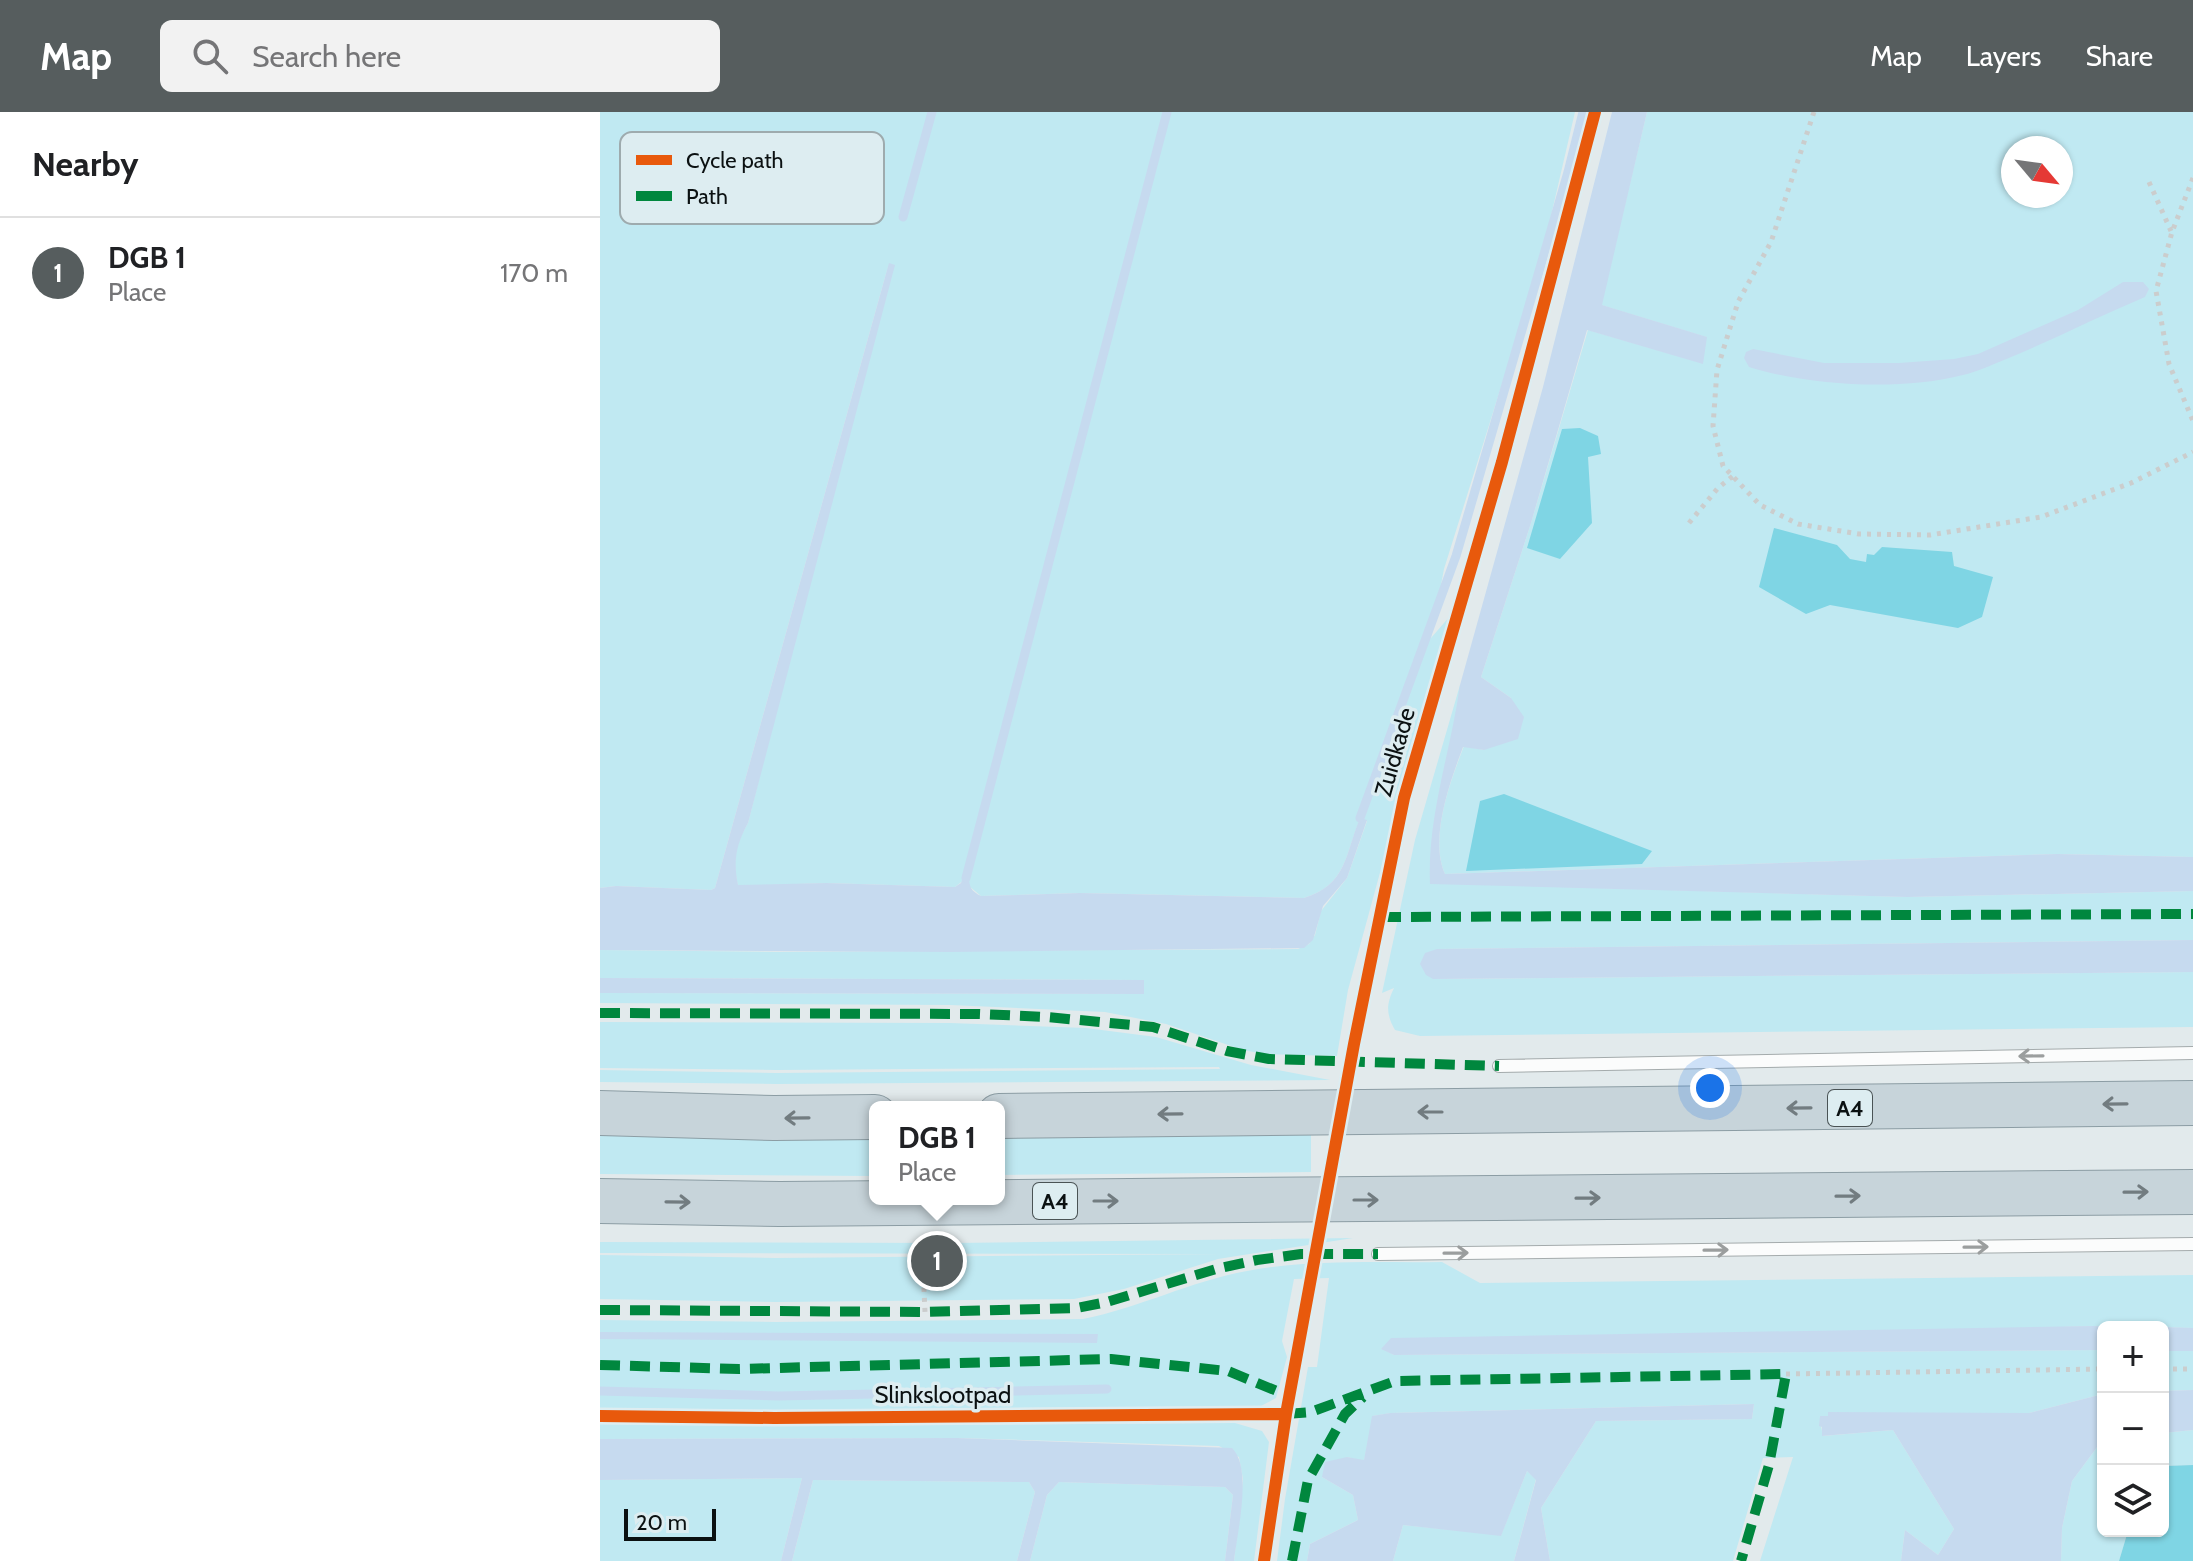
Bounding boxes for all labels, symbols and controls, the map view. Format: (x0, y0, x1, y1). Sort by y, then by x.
search box (160, 20, 720, 92)
text: Map (40, 33, 112, 80)
icon: search (188, 34, 232, 78)
text: Search here (252, 38, 401, 75)
text: Map (1870, 39, 1922, 73)
text: Layers (1966, 39, 2041, 73)
text: Share (2085, 39, 2153, 73)
legend (620, 132, 884, 224)
north arrow (2001, 136, 2073, 208)
text: Nearby (32, 143, 139, 185)
text: Cycle path (686, 147, 784, 174)
text: Path (686, 183, 728, 210)
text: DGB 1 (108, 239, 186, 276)
text: 1 (53, 257, 63, 289)
text: 170 m (500, 257, 568, 289)
text: Place (108, 276, 166, 308)
street label: Zuidkade (1368, 704, 1421, 800)
one-way arrow (2018, 1048, 2045, 1064)
your location (1690, 1068, 1730, 1108)
road number: A4 (1828, 1090, 1872, 1126)
one-way arrow (2102, 1096, 2129, 1112)
popup (869, 1101, 1005, 1205)
one-way arrow (1786, 1101, 1813, 1116)
one-way arrow (1417, 1104, 1444, 1120)
one-way arrow (1157, 1106, 1184, 1122)
one-way arrow (784, 1110, 811, 1125)
text: DGB 1 (898, 1119, 976, 1156)
text: Place (898, 1156, 956, 1188)
road number: A4 (1033, 1183, 1077, 1219)
one-way arrow (2122, 1185, 2149, 1200)
one-way arrow (1834, 1188, 1861, 1203)
one-way arrow (1574, 1191, 1601, 1206)
one-way arrow (1352, 1192, 1379, 1208)
one-way arrow (1092, 1193, 1119, 1209)
one-way arrow (664, 1194, 691, 1210)
pin: 1 (911, 1231, 963, 1291)
one-way arrow (1962, 1239, 1989, 1254)
one-way arrow (1702, 1242, 1729, 1258)
one-way arrow (1442, 1245, 1469, 1261)
map controls (2097, 1321, 2169, 1537)
button: + (2097, 1321, 2169, 1393)
street label: Slinkslootpad (875, 1380, 1011, 1409)
button: − (2097, 1393, 2169, 1465)
button: layers (2097, 1465, 2169, 1537)
scale bar (624, 1505, 716, 1541)
text: 20 m (636, 1509, 687, 1536)

